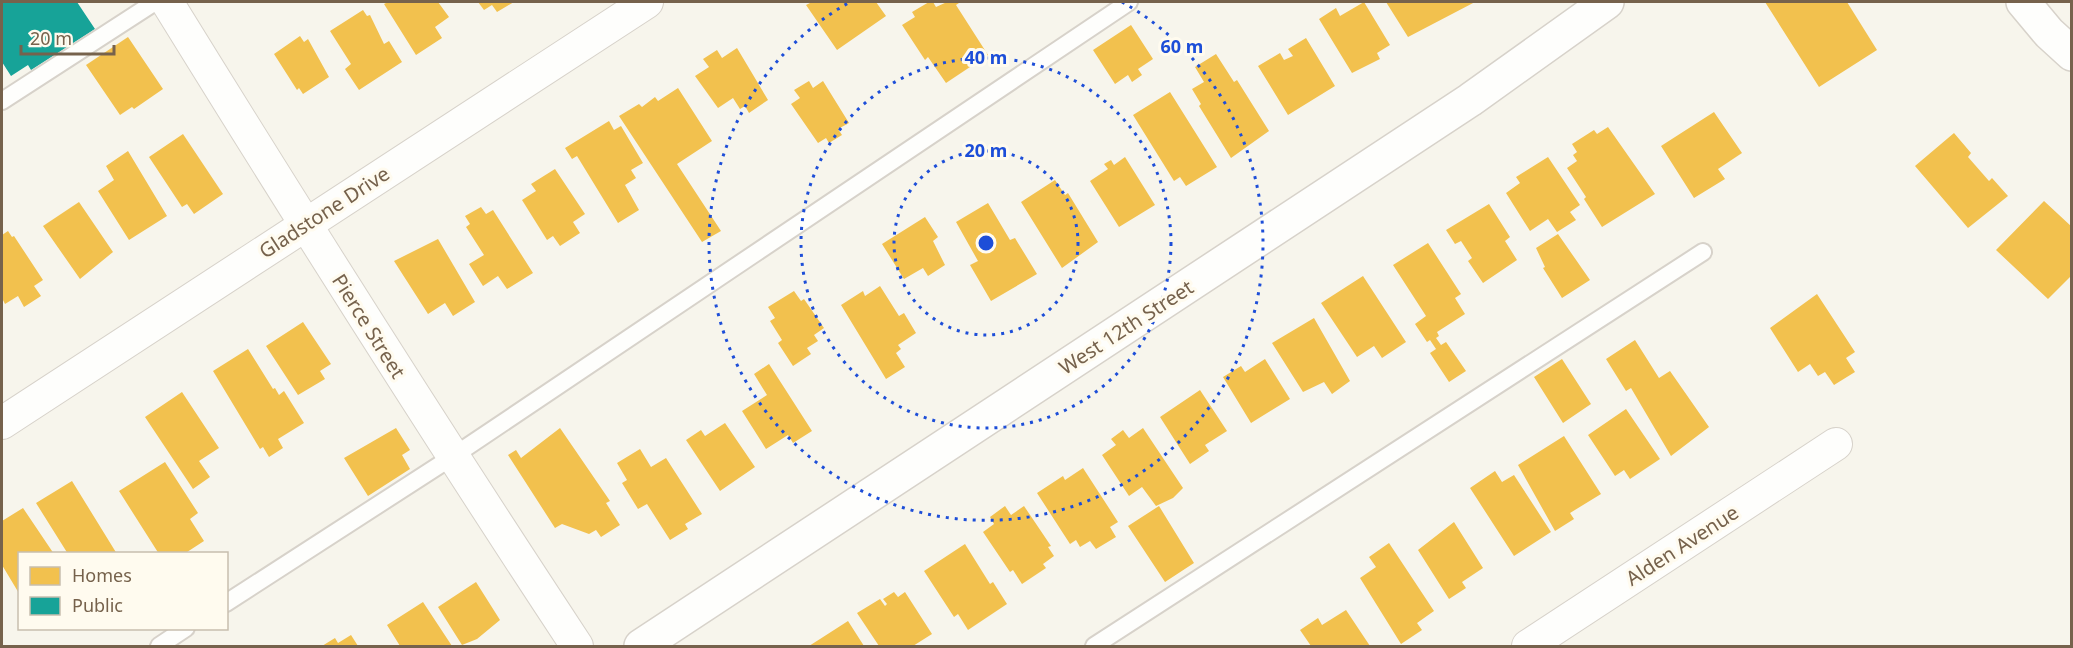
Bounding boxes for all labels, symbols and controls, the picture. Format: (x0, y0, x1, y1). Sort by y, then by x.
scale bar (21, 18, 114, 56)
text: 20 m (30, 26, 72, 50)
text: 60 m (1161, 34, 1203, 58)
text: 40 m (965, 45, 1007, 69)
text: 20 m (965, 138, 1007, 162)
street label: Gladstone Drive (254, 160, 394, 264)
centre of rings (976, 233, 996, 253)
street label: Pierce Street (326, 269, 412, 383)
street label: West 12th Street (1054, 273, 1198, 381)
street label: Alden Avenue (1620, 498, 1744, 592)
legend (18, 552, 228, 630)
text: Homes (72, 563, 132, 587)
text: Public (72, 593, 123, 617)

